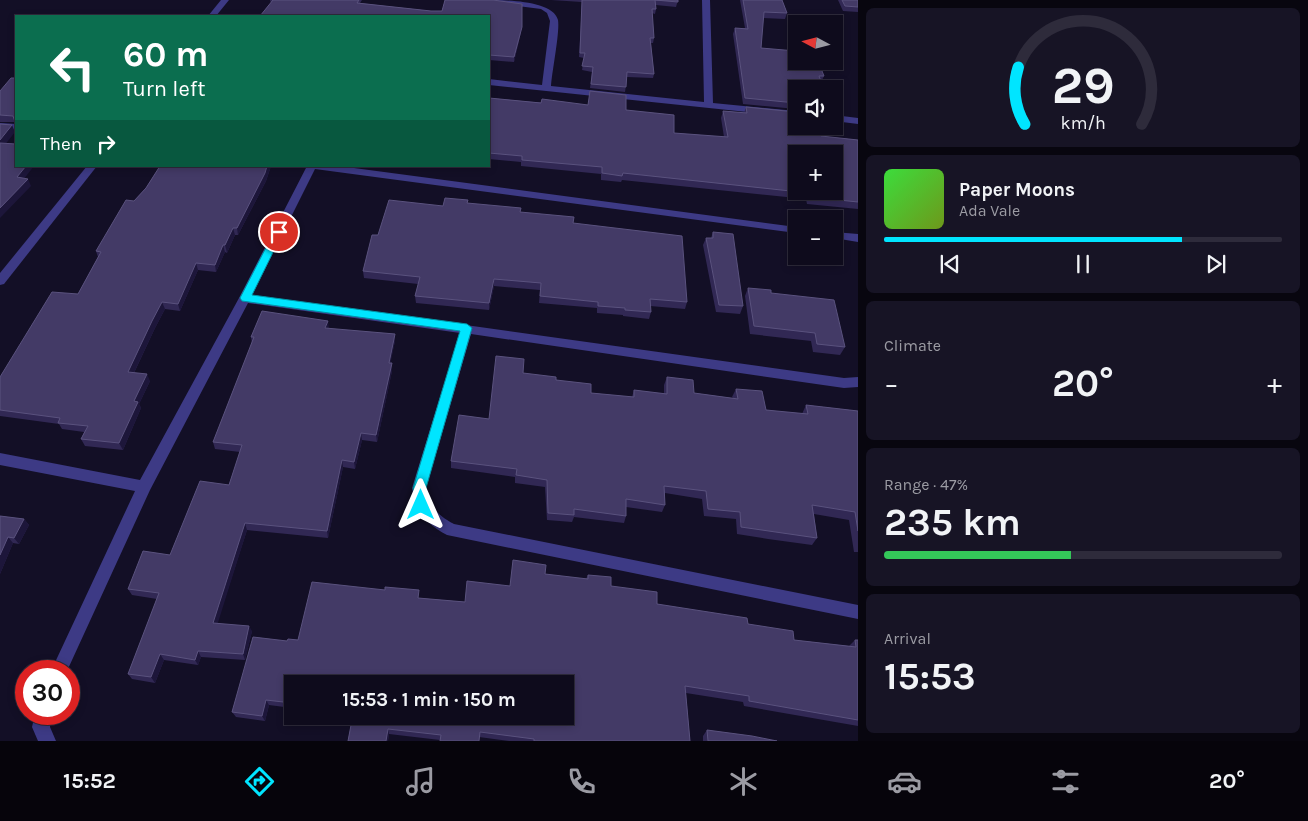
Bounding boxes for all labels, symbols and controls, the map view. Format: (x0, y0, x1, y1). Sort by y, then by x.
north arrow (788, 15, 842, 70)
map controls (788, 15, 843, 265)
text: 60 m (123, 34, 208, 75)
icon: left (40, 35, 105, 100)
text: 29 (1051, 55, 1115, 116)
text: Turn left (123, 76, 206, 102)
button: sound (788, 80, 843, 135)
text: km/h (1060, 113, 1106, 134)
icon: right (92, 130, 120, 158)
text: Then (40, 133, 82, 155)
button: + (788, 145, 843, 200)
text: Paper Moons (959, 179, 1075, 201)
text: Ada Vale (959, 201, 1020, 220)
button: − (788, 210, 843, 265)
pin (258, 211, 300, 253)
icon: arrive (265, 218, 293, 246)
icon: previous (936, 250, 964, 278)
icon: pause (1069, 250, 1097, 278)
icon: next (1202, 250, 1230, 278)
text: Climate (884, 336, 941, 355)
text: 20° (1052, 361, 1114, 406)
text: − (884, 367, 899, 400)
text: + (1267, 367, 1282, 400)
text: Range · 47% (884, 475, 968, 494)
position arrow (394, 478, 446, 530)
text: 235 km (884, 500, 1021, 545)
text: Arrival (884, 629, 931, 648)
text: 15:53 (884, 654, 976, 699)
speed limit sign: 30 (15, 660, 80, 725)
text: 15:53 · 1 min · 150 m (342, 689, 516, 711)
icon: directions (242, 764, 277, 799)
icon: music (403, 764, 438, 799)
icon: phone (564, 764, 599, 799)
icon: climate (726, 764, 761, 799)
icon: car (887, 764, 922, 799)
icon: filters (1048, 764, 1083, 799)
text: 15:52 (63, 768, 116, 794)
text: 20° (1209, 768, 1245, 794)

